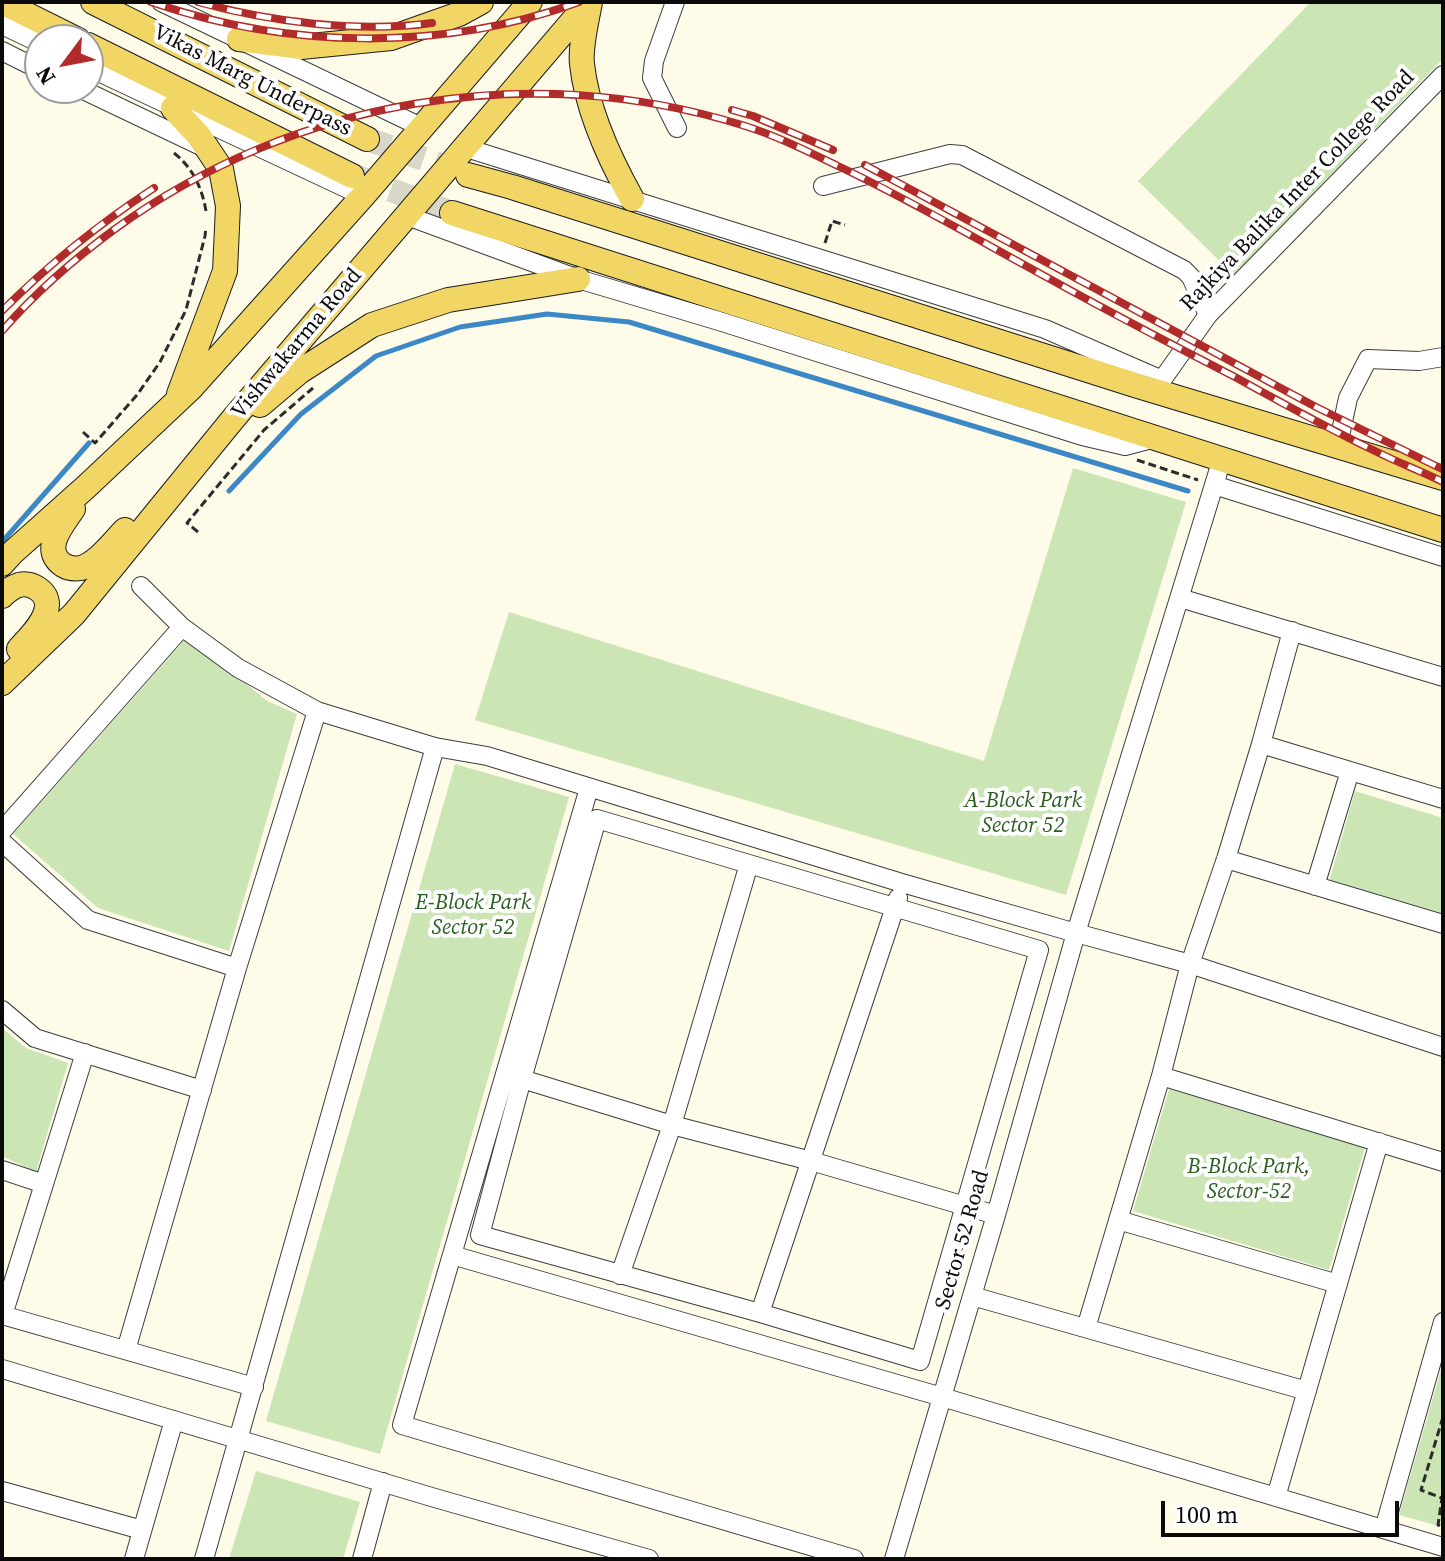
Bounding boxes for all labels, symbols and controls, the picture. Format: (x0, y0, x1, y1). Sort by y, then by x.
street label: Vikas Marg Underpass (148, 19, 356, 143)
north arrow (24, 24, 104, 104)
text: N (28, 61, 62, 90)
street label: Rajkiya Balika Inter College Road (1176, 65, 1420, 317)
street label: Vishwakarma Road (226, 263, 368, 425)
park label: A-Block Park Sector 52 (964, 788, 1082, 840)
park label: E-Block Park Sector 52 (415, 890, 531, 942)
park label: B-Block Park, Sector-52 (1187, 1154, 1311, 1206)
street label: Sector 52 Road (930, 1167, 996, 1313)
scale bar (1165, 1485, 1403, 1535)
text: 100 m (1175, 1498, 1238, 1531)

